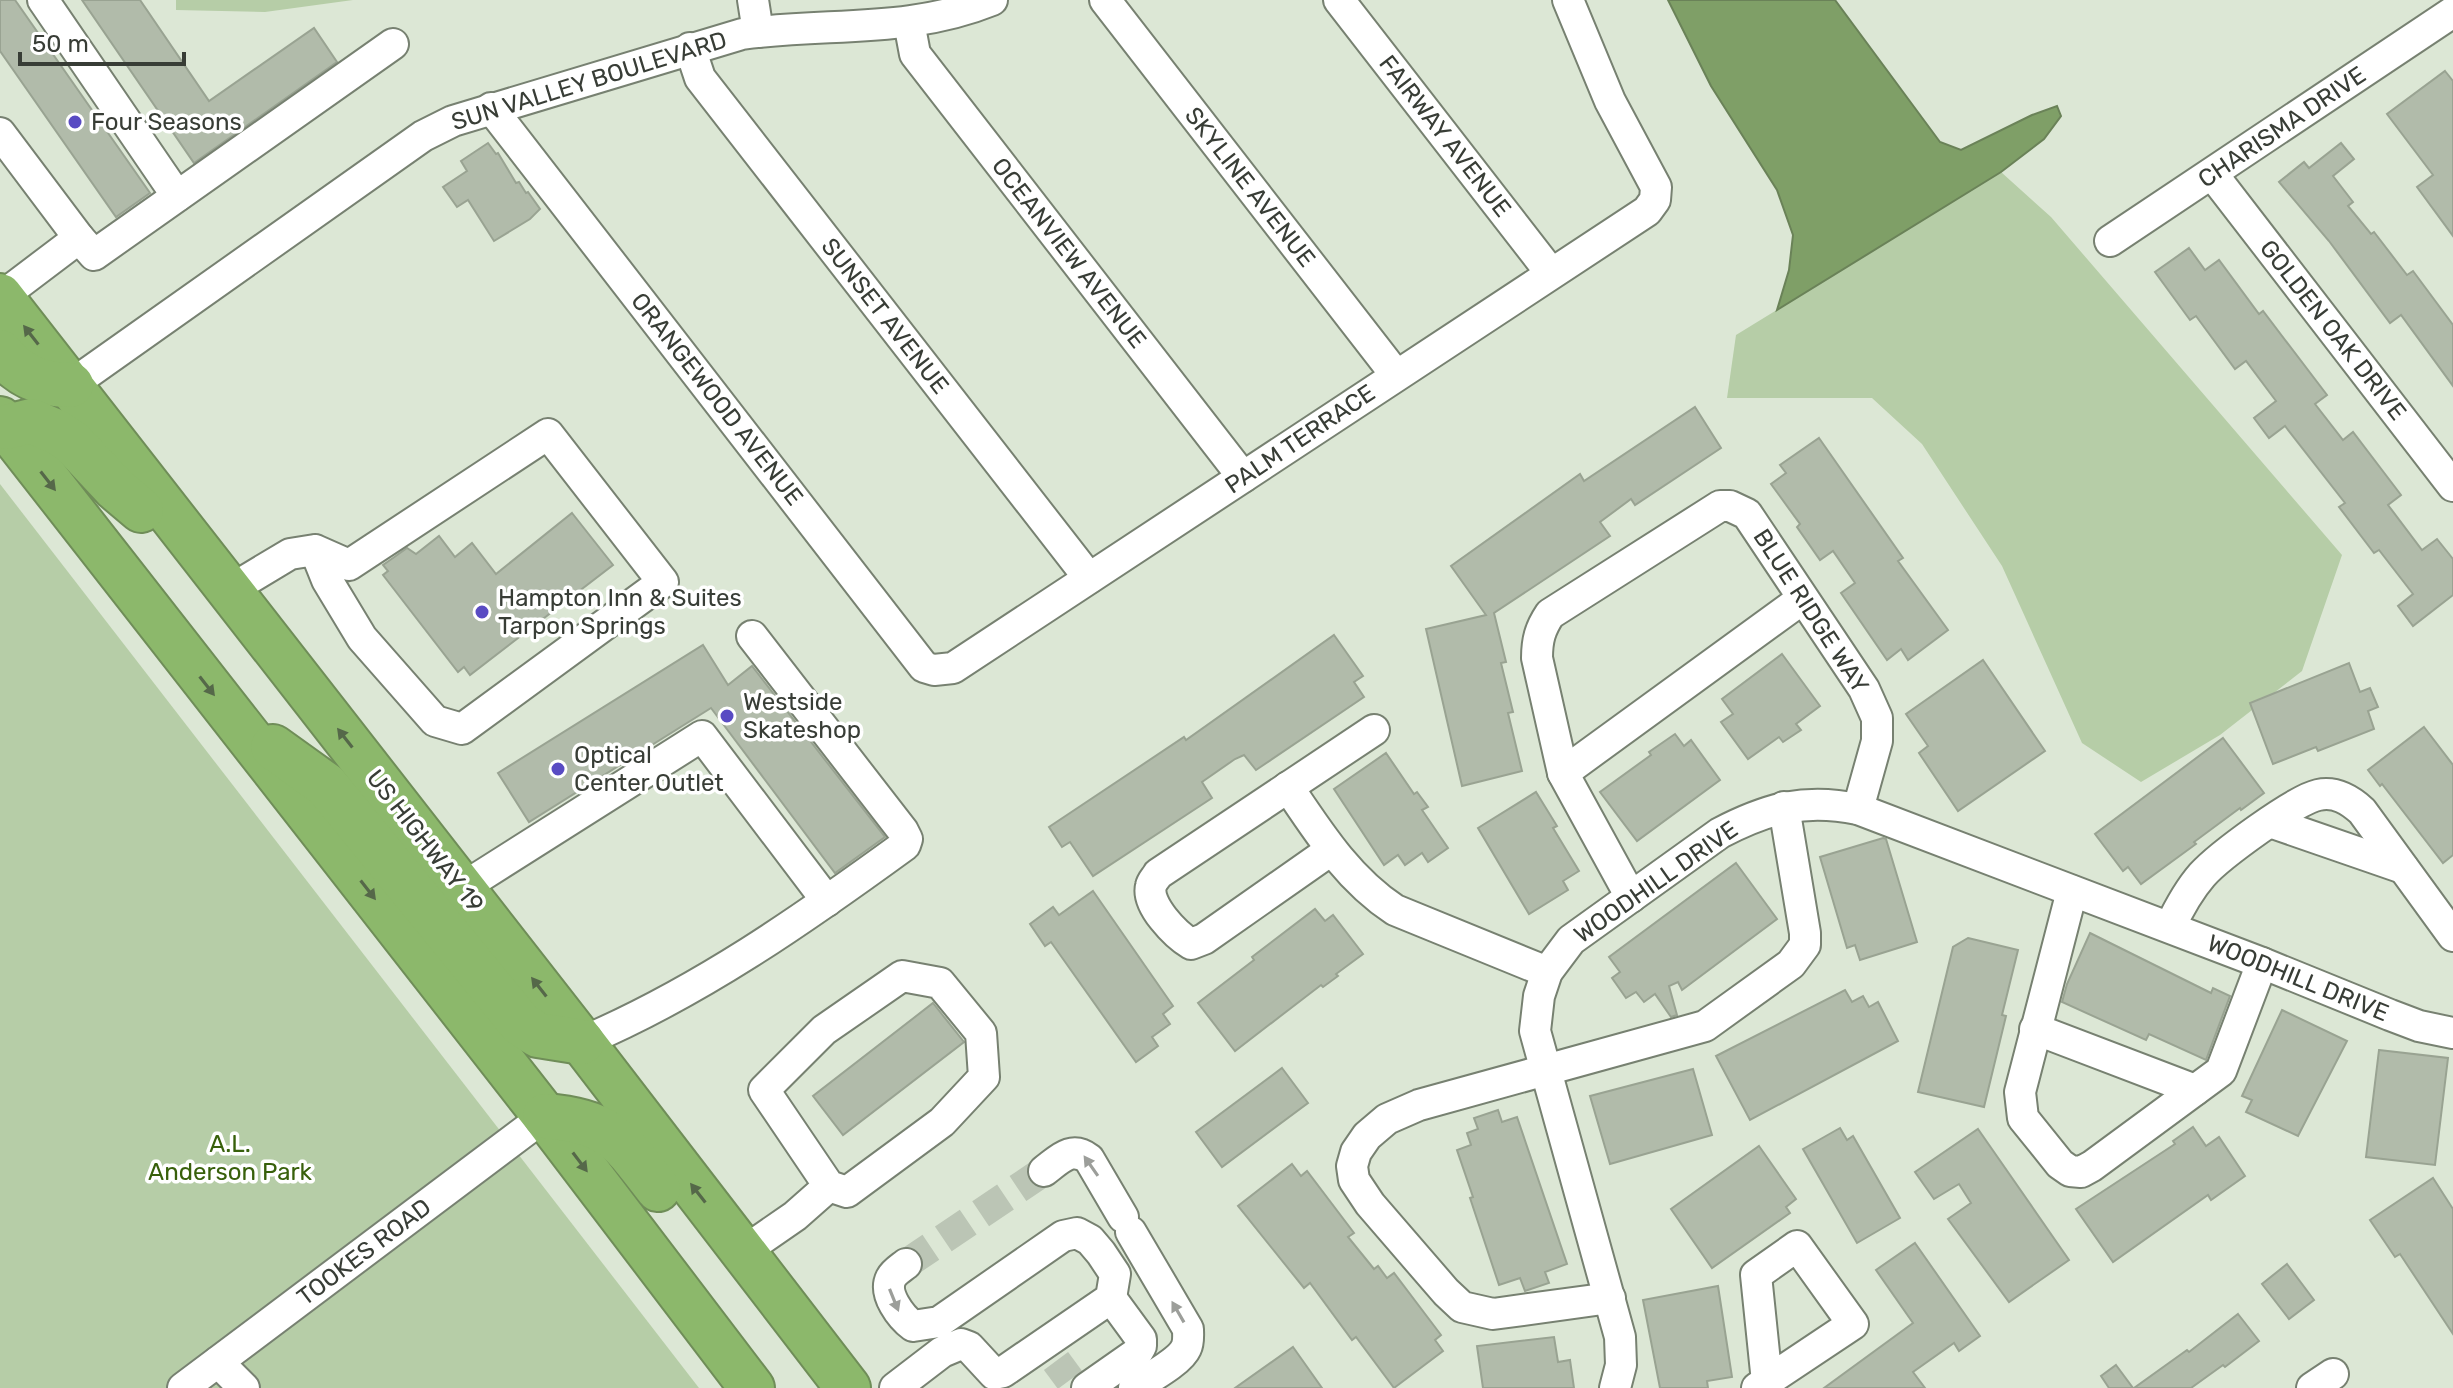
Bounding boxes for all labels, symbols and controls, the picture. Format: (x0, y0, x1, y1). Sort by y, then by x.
scale bar (20, 16, 184, 66)
street label: SUN VALLEY BOULEVARD (448, 26, 730, 136)
text: 50 m (32, 30, 89, 58)
street label: FAIRWAY AVENUE (1373, 50, 1517, 222)
street label: CHARISMA DRIVE (2193, 61, 2371, 193)
street label: SKYLINE AVENUE (1179, 102, 1321, 272)
place label: Four Seasons (91, 108, 242, 136)
marker: Four Seasons (66, 113, 84, 131)
street label: OCEANVIEW AVENUE (986, 152, 1152, 354)
street label: SUNSET AVENUE (816, 233, 954, 399)
street label: GOLDEN OAK DRIVE (2254, 234, 2412, 426)
street label: ORANGEWOOD AVENUE (625, 287, 809, 511)
one-way arrow (23, 325, 40, 345)
street label: PALM TERRACE (1220, 379, 1380, 499)
one-way arrow (39, 470, 55, 491)
street label: BLUE RIDGE WAY (1748, 524, 1874, 698)
place label: Hampton Inn & Suites Tarpon Springs (498, 584, 742, 640)
marker: Hampton Inn & Suites Tarpon Springs (473, 603, 491, 621)
one-way arrow (199, 676, 215, 696)
place label: Westside Skateshop (743, 688, 861, 744)
marker: Westside Skateshop (718, 707, 736, 725)
one-way arrow (338, 727, 354, 748)
place label: Optical Center Outlet (574, 741, 724, 797)
marker: Optical Center Outlet (549, 760, 567, 778)
street label: US HIGHWAY 19 (361, 764, 489, 918)
street label: WOODHILL DRIVE (1569, 815, 1743, 949)
one-way arrow (359, 880, 375, 900)
street label: WOODHILL DRIVE (2203, 929, 2393, 1027)
one-way arrow (532, 977, 548, 997)
park label: A.L. Anderson Park (148, 1130, 313, 1186)
one-way arrow (571, 1151, 587, 1172)
one-way arrow (1083, 1155, 1099, 1177)
one-way arrow (691, 1183, 707, 1203)
street label: TOOKES ROAD (292, 1193, 436, 1311)
one-way arrow (888, 1288, 901, 1312)
one-way arrow (1171, 1301, 1185, 1323)

